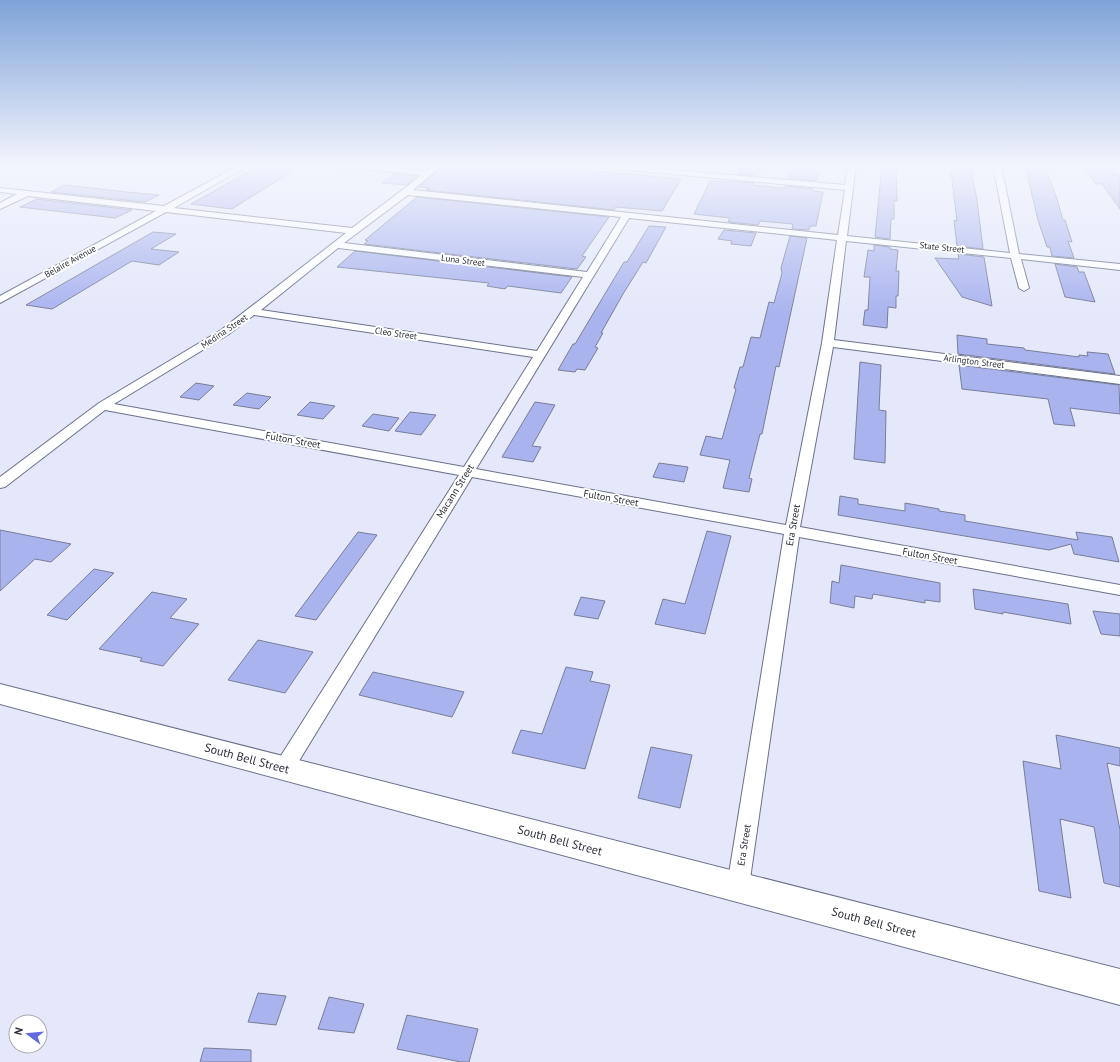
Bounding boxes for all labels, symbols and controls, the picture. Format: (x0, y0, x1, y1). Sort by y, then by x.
street label: State Street (919, 239, 965, 255)
street label: Belaire Avenue (42, 242, 98, 280)
street label: Luna Street (440, 252, 486, 268)
street label: Medina Street (199, 311, 249, 351)
street label: Cleo Street (374, 325, 418, 341)
street label: Arlington Street (943, 352, 1005, 370)
street label: Fulton Street (264, 429, 322, 451)
street label: Macann Street (433, 461, 477, 521)
street label: Fulton Street (582, 487, 640, 509)
street label: Era Street (783, 503, 803, 547)
street label: Fulton Street (901, 545, 959, 567)
street label: South Bell Street (203, 739, 291, 777)
street label: South Bell Street (516, 821, 604, 859)
street label: Era Street (734, 823, 754, 867)
street label: South Bell Street (830, 903, 918, 941)
north arrow (8, 1014, 48, 1054)
text: N (11, 1026, 26, 1037)

